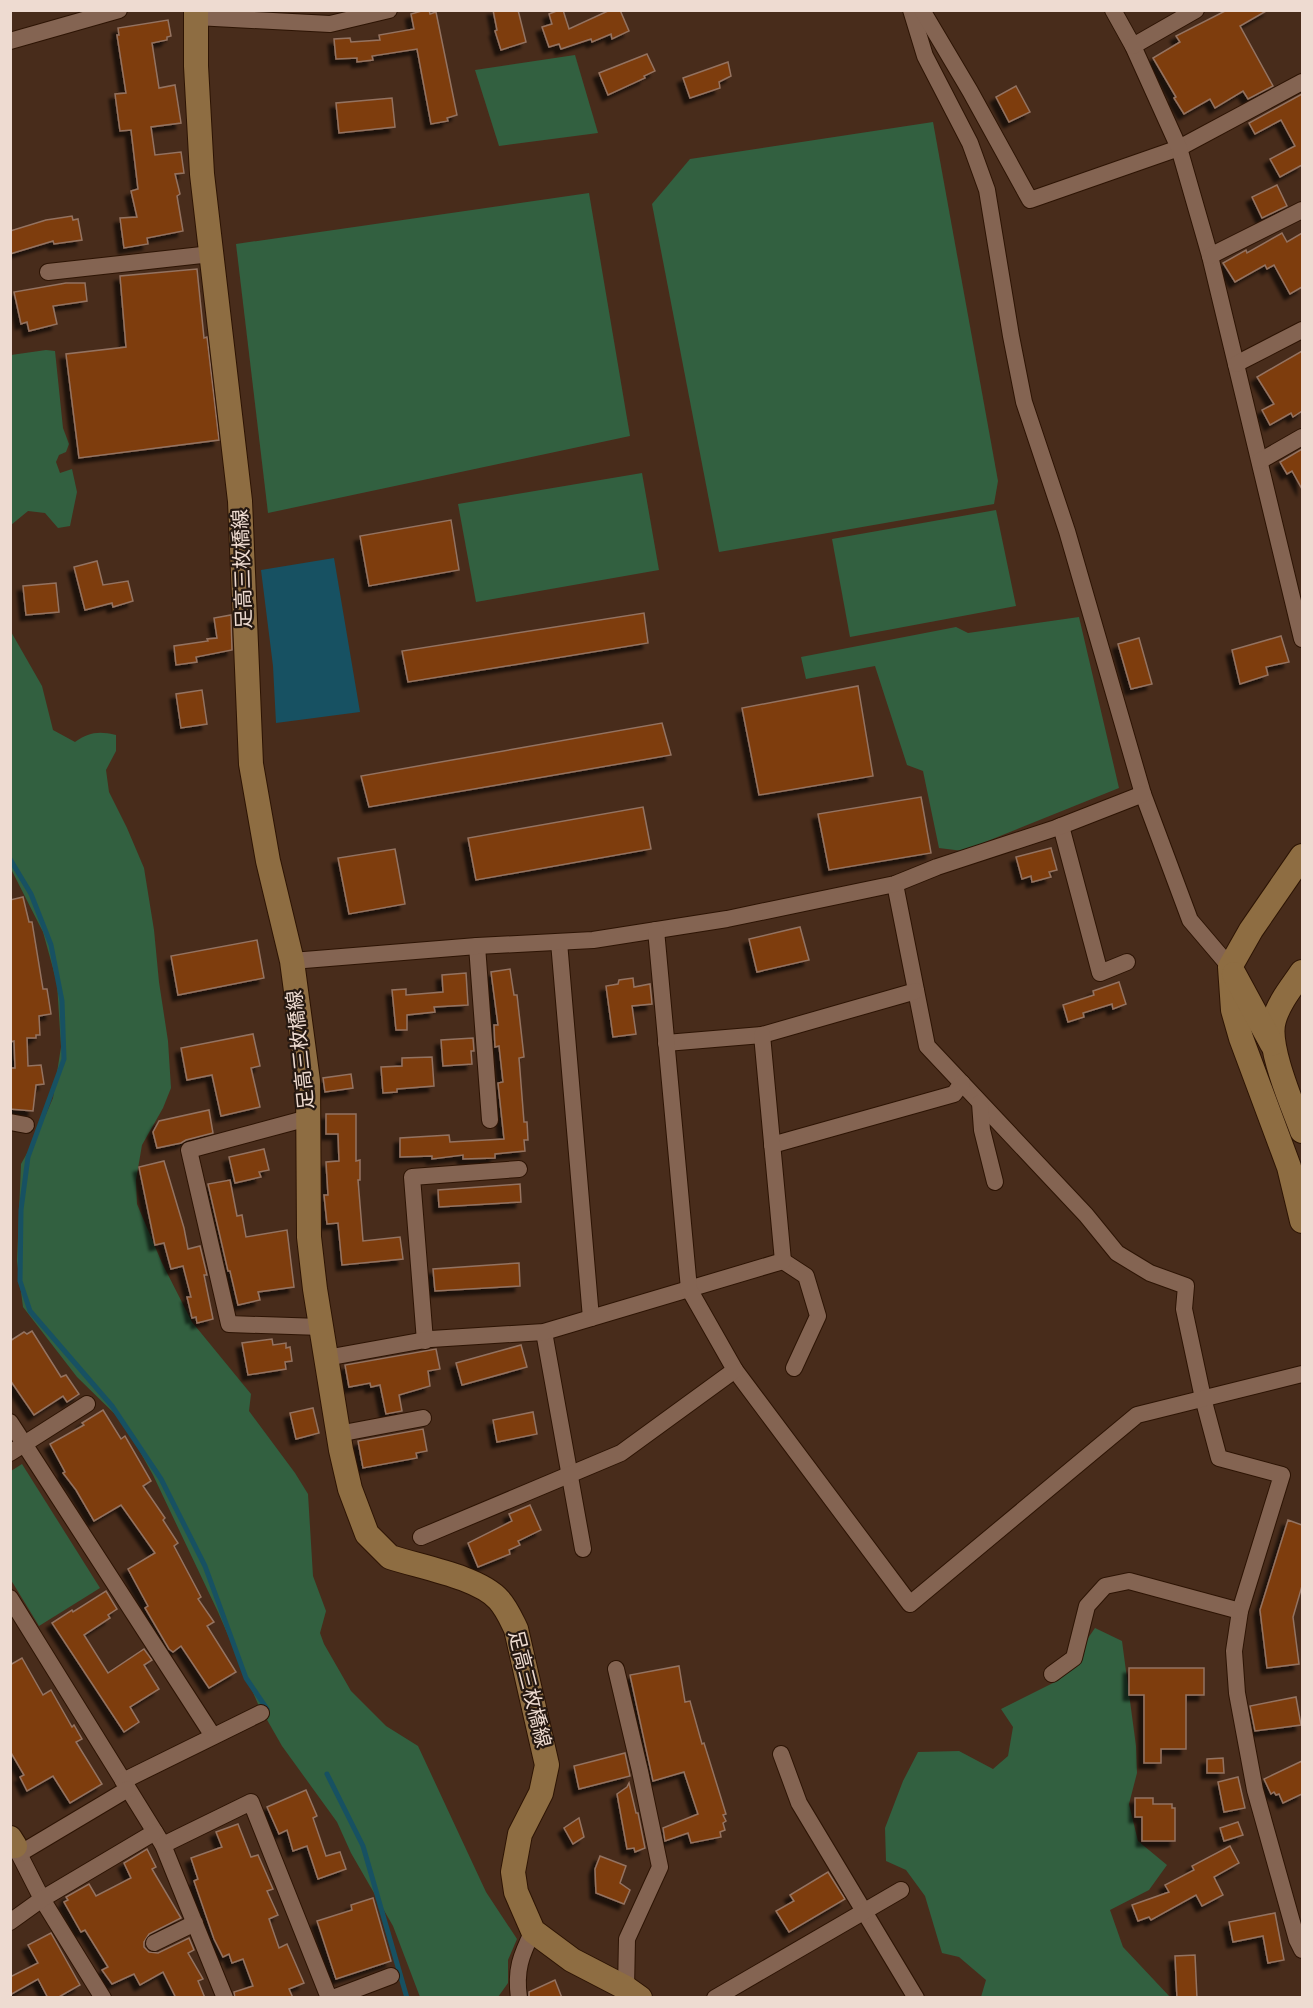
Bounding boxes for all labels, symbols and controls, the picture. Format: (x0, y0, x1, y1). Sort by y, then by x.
street label: 足高三枚橋線 (229, 509, 257, 629)
street label: 足高三枚橋線 (283, 989, 319, 1111)
street label: 足高三枚橋線 (503, 1628, 555, 1750)

